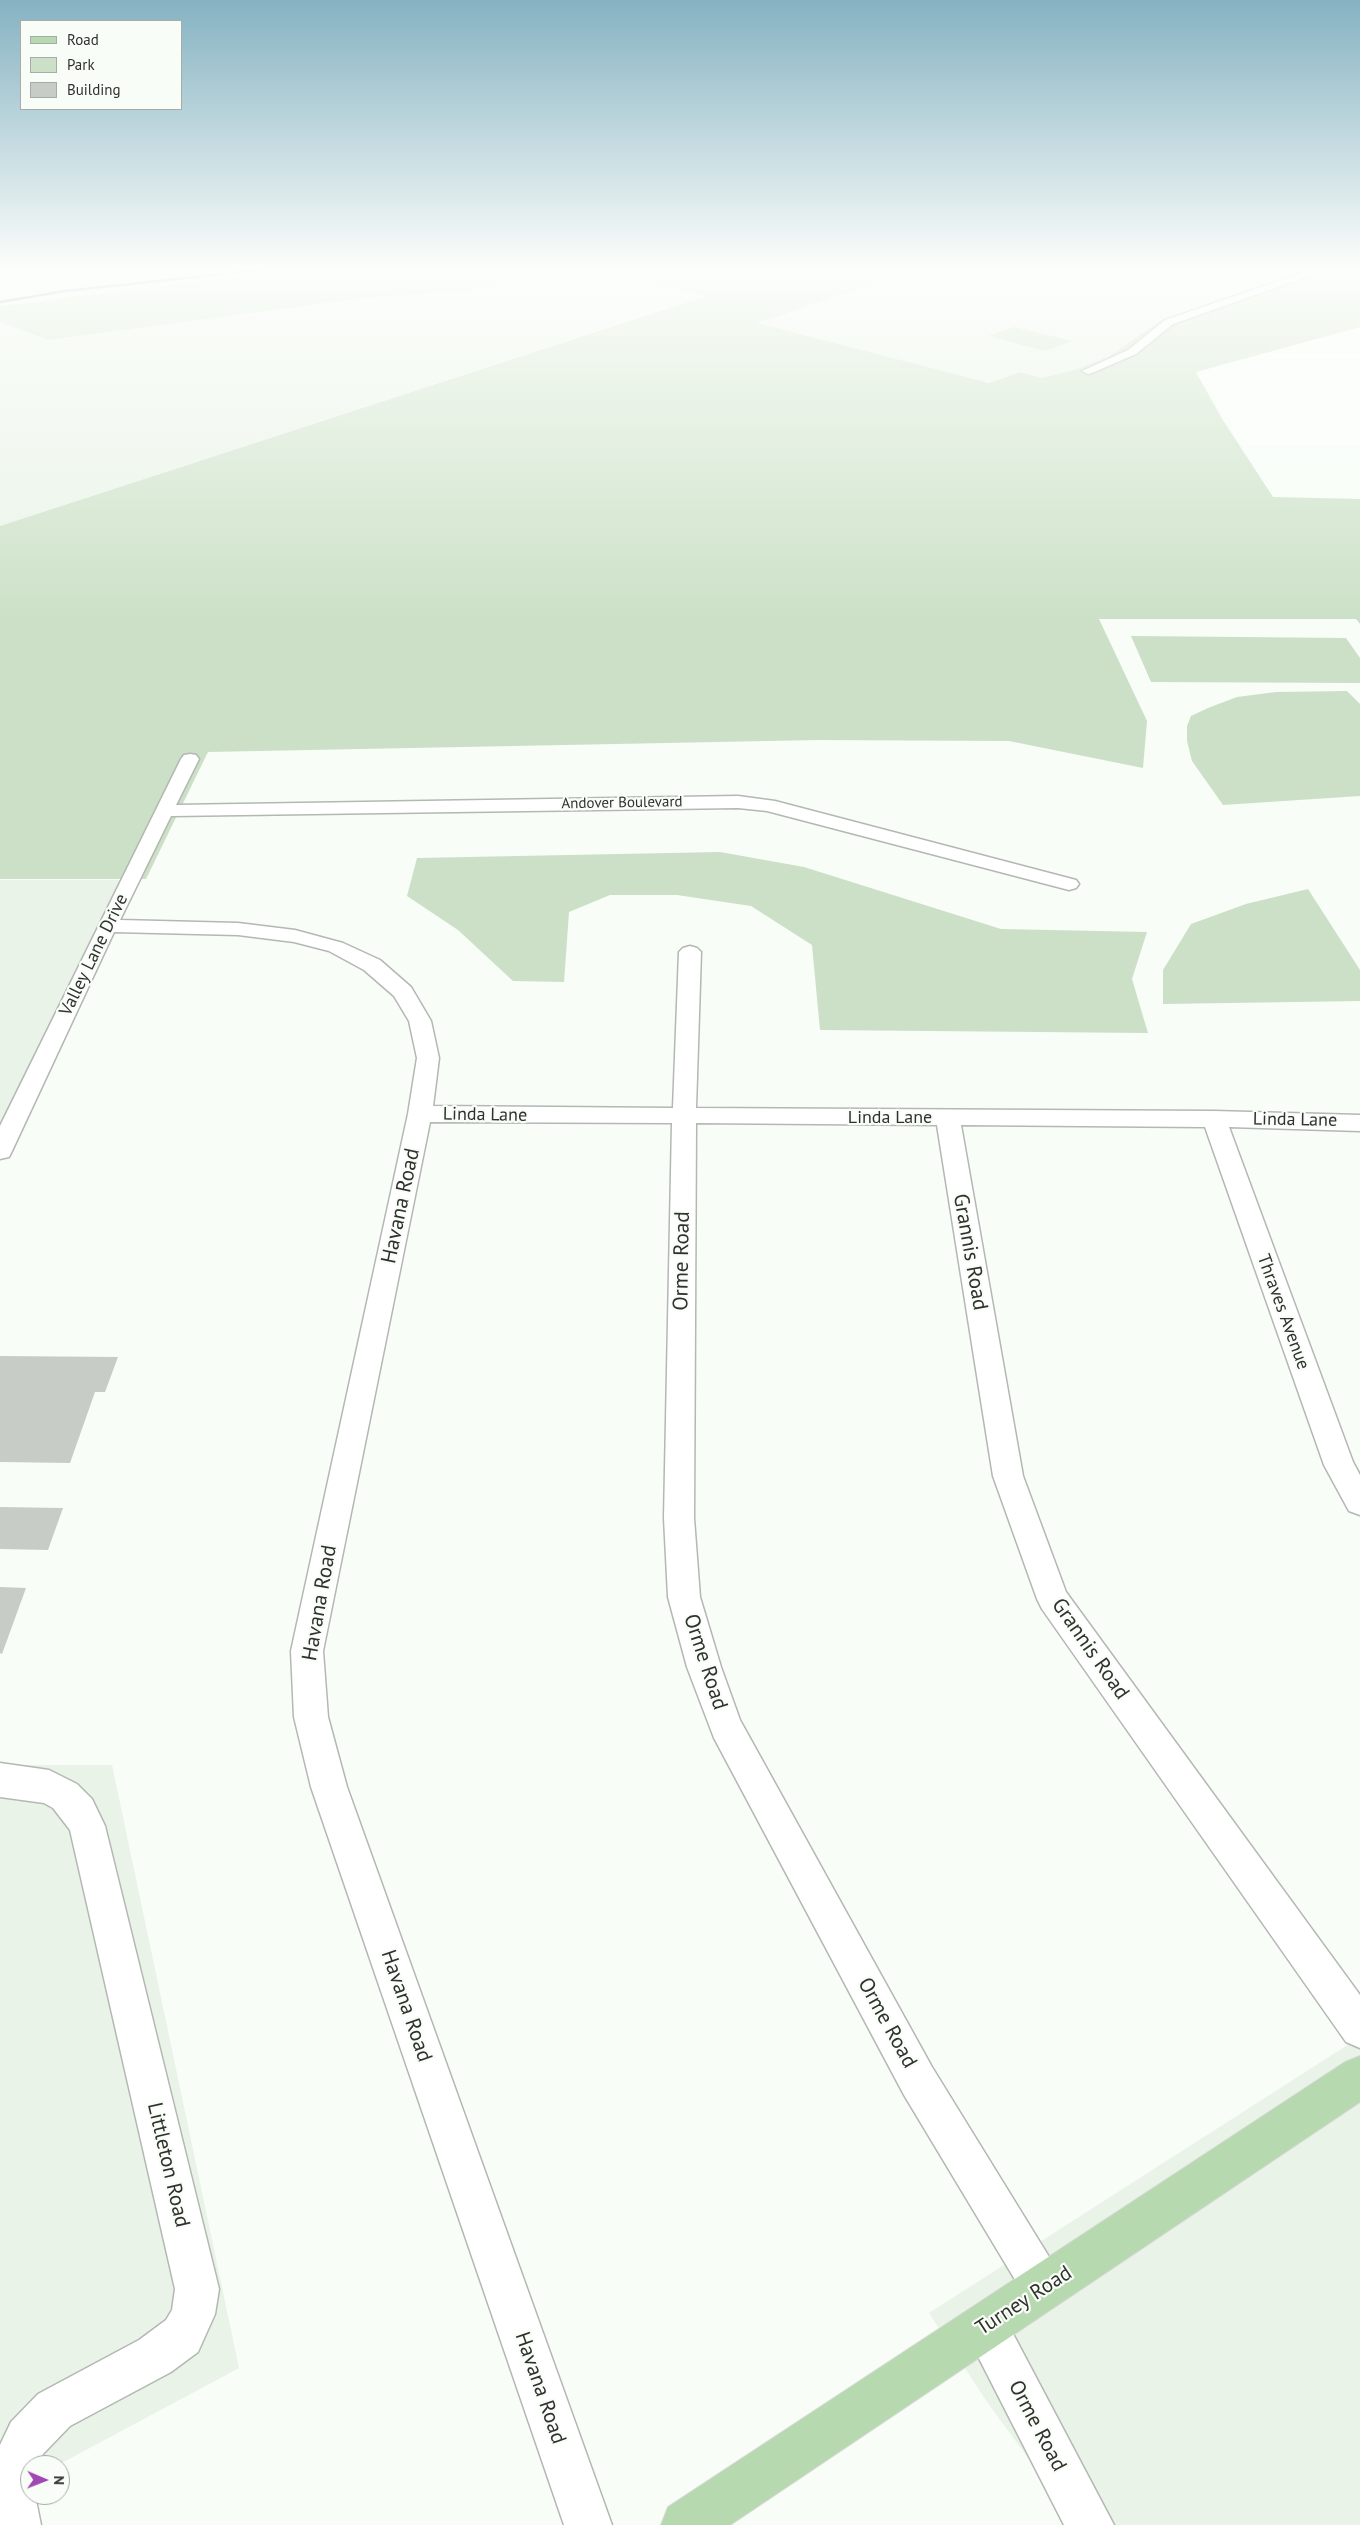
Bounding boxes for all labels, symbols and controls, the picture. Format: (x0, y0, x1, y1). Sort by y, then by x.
legend (20, 20, 182, 110)
text: Road (67, 30, 99, 49)
text: Park (67, 55, 95, 74)
text: Building (67, 80, 121, 99)
street label: Andover Boulevard (561, 793, 683, 813)
street label: Valley Lane Drive (55, 891, 133, 1019)
street label: Linda Lane (443, 1103, 527, 1127)
street label: Linda Lane (848, 1107, 932, 1129)
street label: Linda Lane (1253, 1108, 1337, 1132)
street label: Havana Road (377, 1146, 425, 1266)
street label: Grannis Road (947, 1192, 993, 1312)
street label: Orme Road (669, 1211, 695, 1311)
street label: Thraves Avenue (1252, 1251, 1314, 1373)
street label: Havana Road (297, 1543, 343, 1663)
street label: Grannis Road (1046, 1593, 1134, 1705)
street label: Orme Road (678, 1611, 732, 1713)
street label: Havana Road (375, 1947, 437, 2065)
street label: Orme Road (852, 1973, 922, 2073)
street label: Littleton Road (141, 2100, 195, 2230)
street label: Turney Road (971, 2261, 1077, 2341)
street label: Havana Road (509, 2329, 571, 2447)
street label: Orme Road (1003, 2376, 1071, 2476)
north arrow (20, 2455, 70, 2505)
text: N (50, 2475, 68, 2485)

